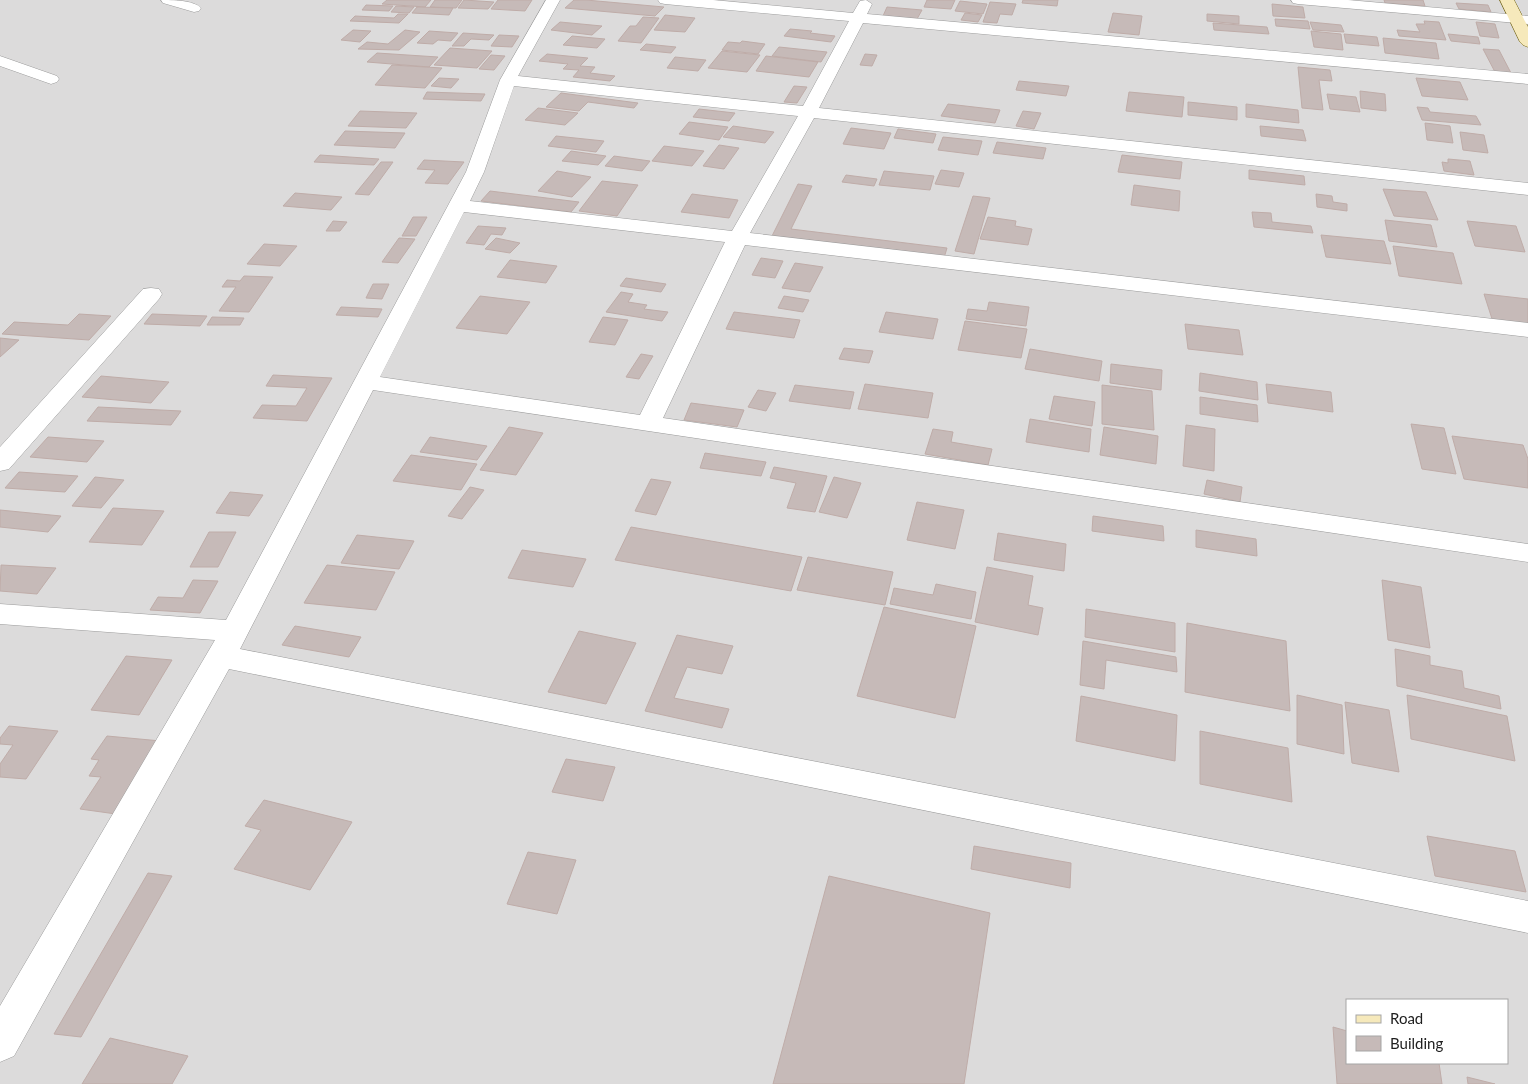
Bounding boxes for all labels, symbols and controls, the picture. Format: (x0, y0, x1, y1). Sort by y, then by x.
legend (1346, 999, 1508, 1064)
text: Road (1390, 1009, 1423, 1027)
text: Building (1390, 1034, 1443, 1052)

